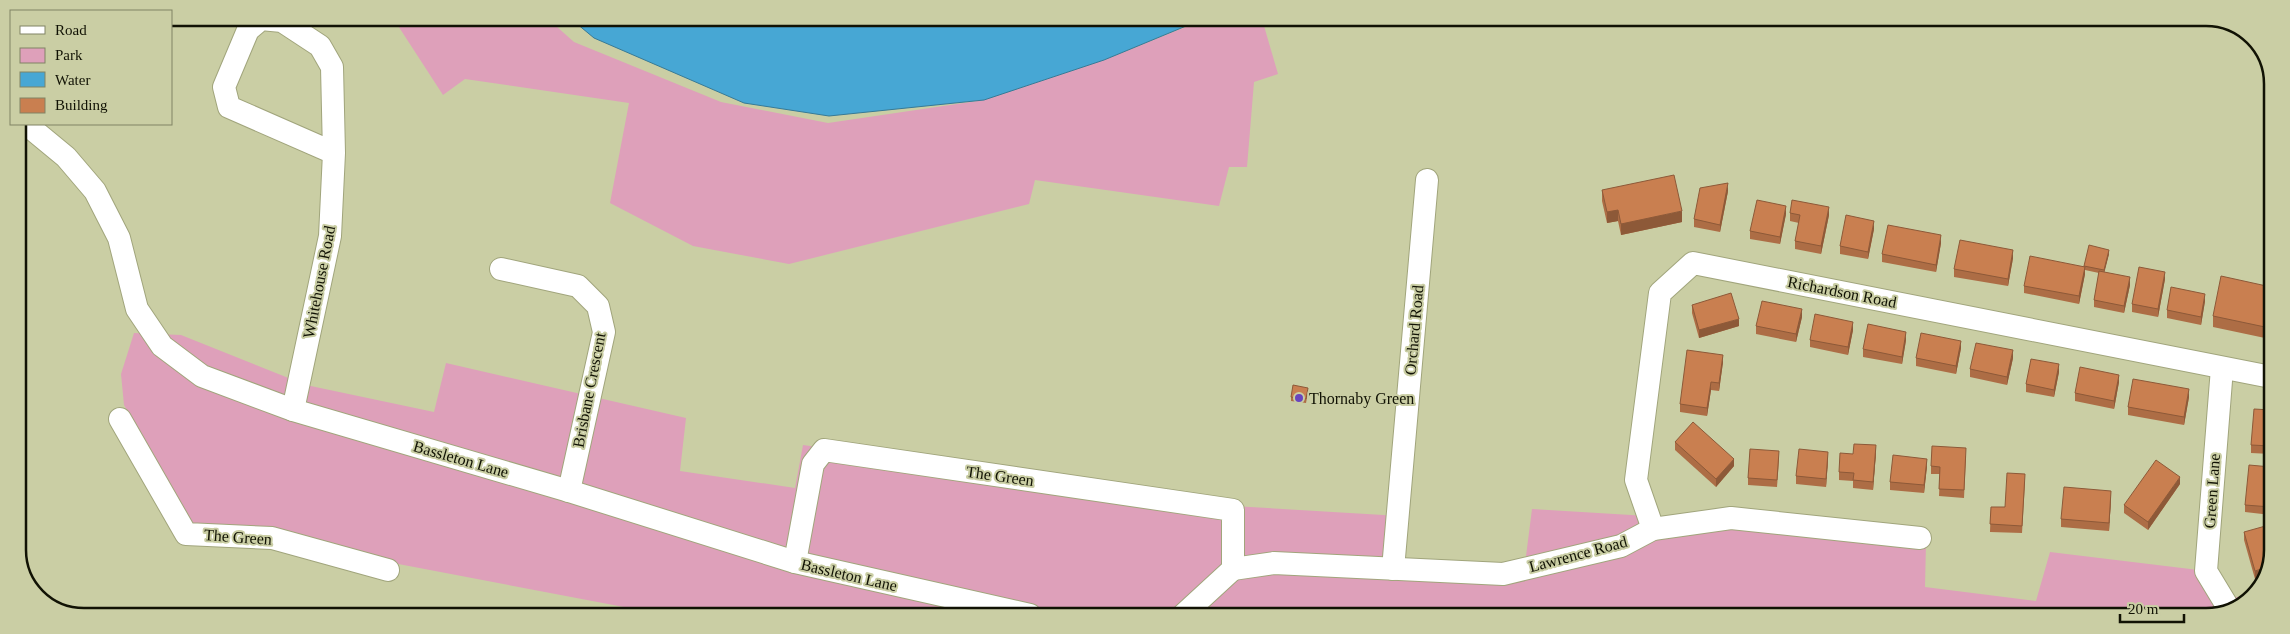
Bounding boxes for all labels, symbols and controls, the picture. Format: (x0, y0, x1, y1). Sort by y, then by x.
legend (10, 10, 172, 125)
text: Road (55, 22, 87, 38)
text: Park (55, 47, 83, 63)
text: Water (55, 72, 90, 88)
text: Building (55, 97, 108, 113)
street label: Whitehouse Road (300, 224, 338, 340)
street label: Richardson Road (1786, 273, 1898, 311)
street label: Orchard Road (1402, 284, 1426, 376)
street label: Brisbane Crescent (570, 330, 609, 449)
place label: Thornaby Green (1309, 390, 1414, 408)
marker: Thornaby Green (1293, 392, 1305, 404)
street label: Bassleton Lane (411, 437, 511, 481)
street label: Green Lane (2201, 453, 2223, 529)
street label: The Green (965, 463, 1035, 489)
street label: The Green (204, 526, 272, 548)
street label: Lawrence Road (1527, 533, 1629, 575)
street label: Bassleton Lane (799, 556, 899, 594)
scale bar (2120, 592, 2184, 624)
text: 20 m (2128, 601, 2159, 617)

